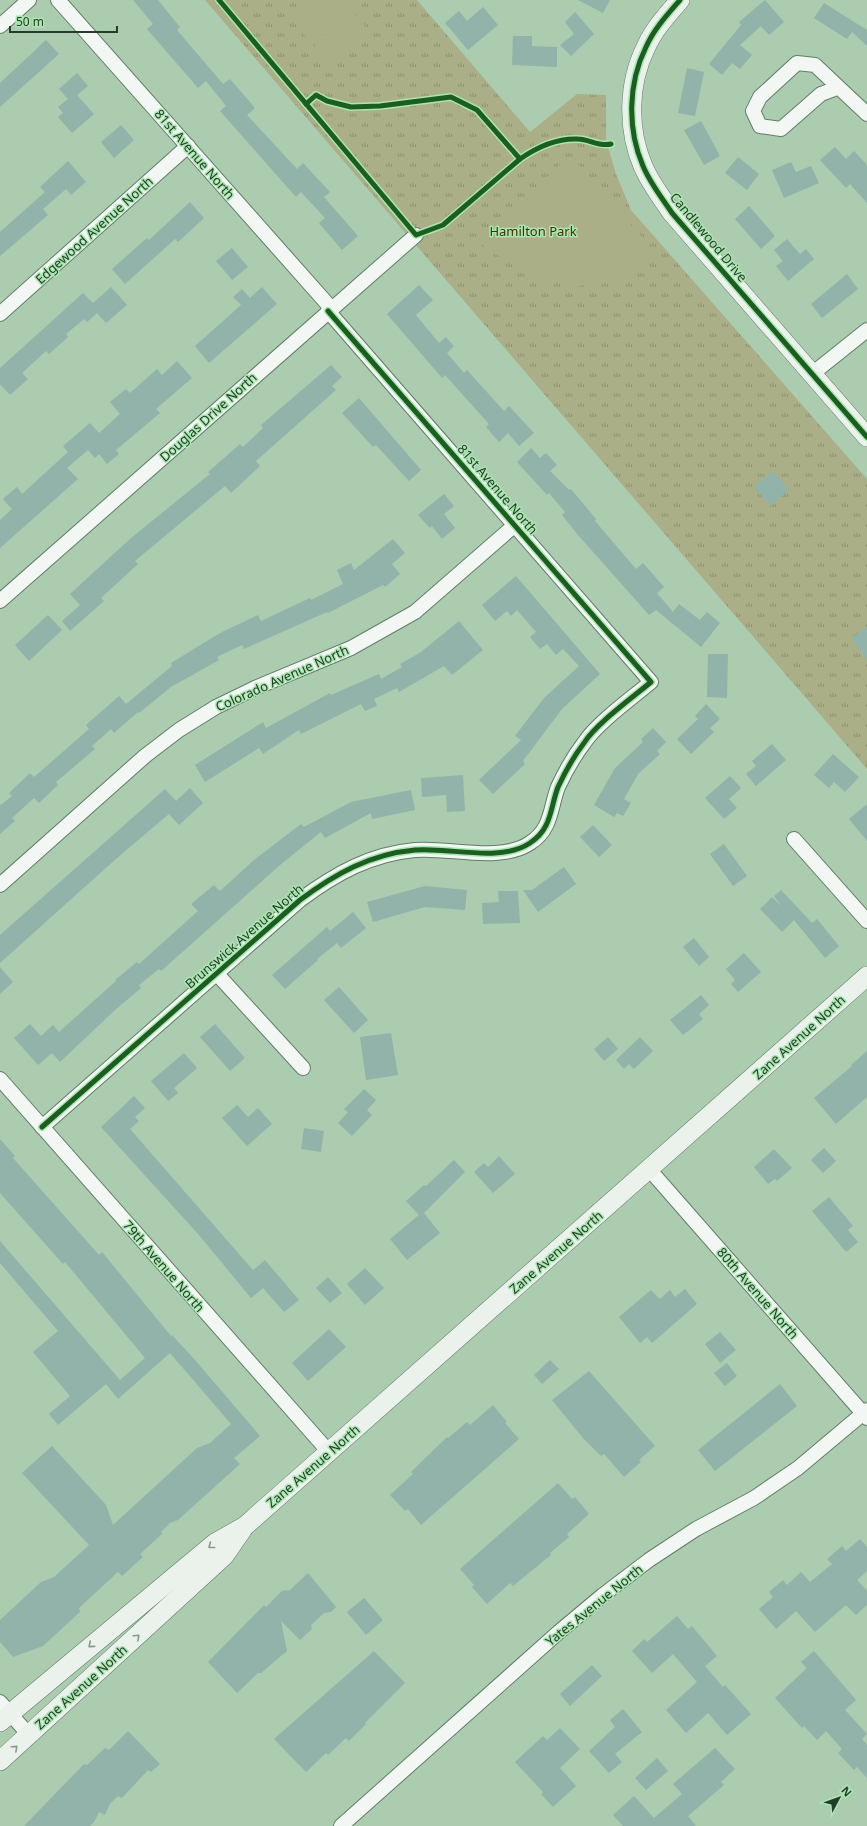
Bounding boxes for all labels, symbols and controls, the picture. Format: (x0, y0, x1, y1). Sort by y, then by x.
scale bar (10, 8, 117, 34)
text: 50 m (16, 13, 44, 30)
street label: 81st Avenue North (151, 105, 239, 203)
street label: Edgewood Avenue North (31, 172, 157, 288)
street label: Candlewood Drive (666, 189, 752, 285)
park label: Hamilton Park (489, 222, 577, 240)
street label: Douglas Drive North (156, 368, 260, 466)
street label: 81st Avenue North (454, 440, 542, 538)
street label: Colorado Avenue North (213, 641, 351, 715)
street label: Brunswick Avenue North (181, 880, 307, 992)
street label: Zane Avenue North (749, 991, 849, 1083)
street label: Zane Avenue North (505, 1206, 607, 1298)
street label: 79th Avenue North (119, 1216, 209, 1316)
street label: 80th Avenue North (713, 1243, 803, 1343)
street label: Zane Avenue North (262, 1420, 364, 1512)
one-way arrow (209, 1541, 216, 1548)
street label: Yates Avenue North (542, 1560, 646, 1650)
one-way arrow (132, 1634, 140, 1641)
street label: Zane Avenue North (31, 1641, 131, 1733)
one-way arrow (89, 1641, 96, 1648)
one-way arrow (10, 1746, 17, 1753)
north arrow (819, 1778, 859, 1818)
text: N (838, 1783, 856, 1799)

